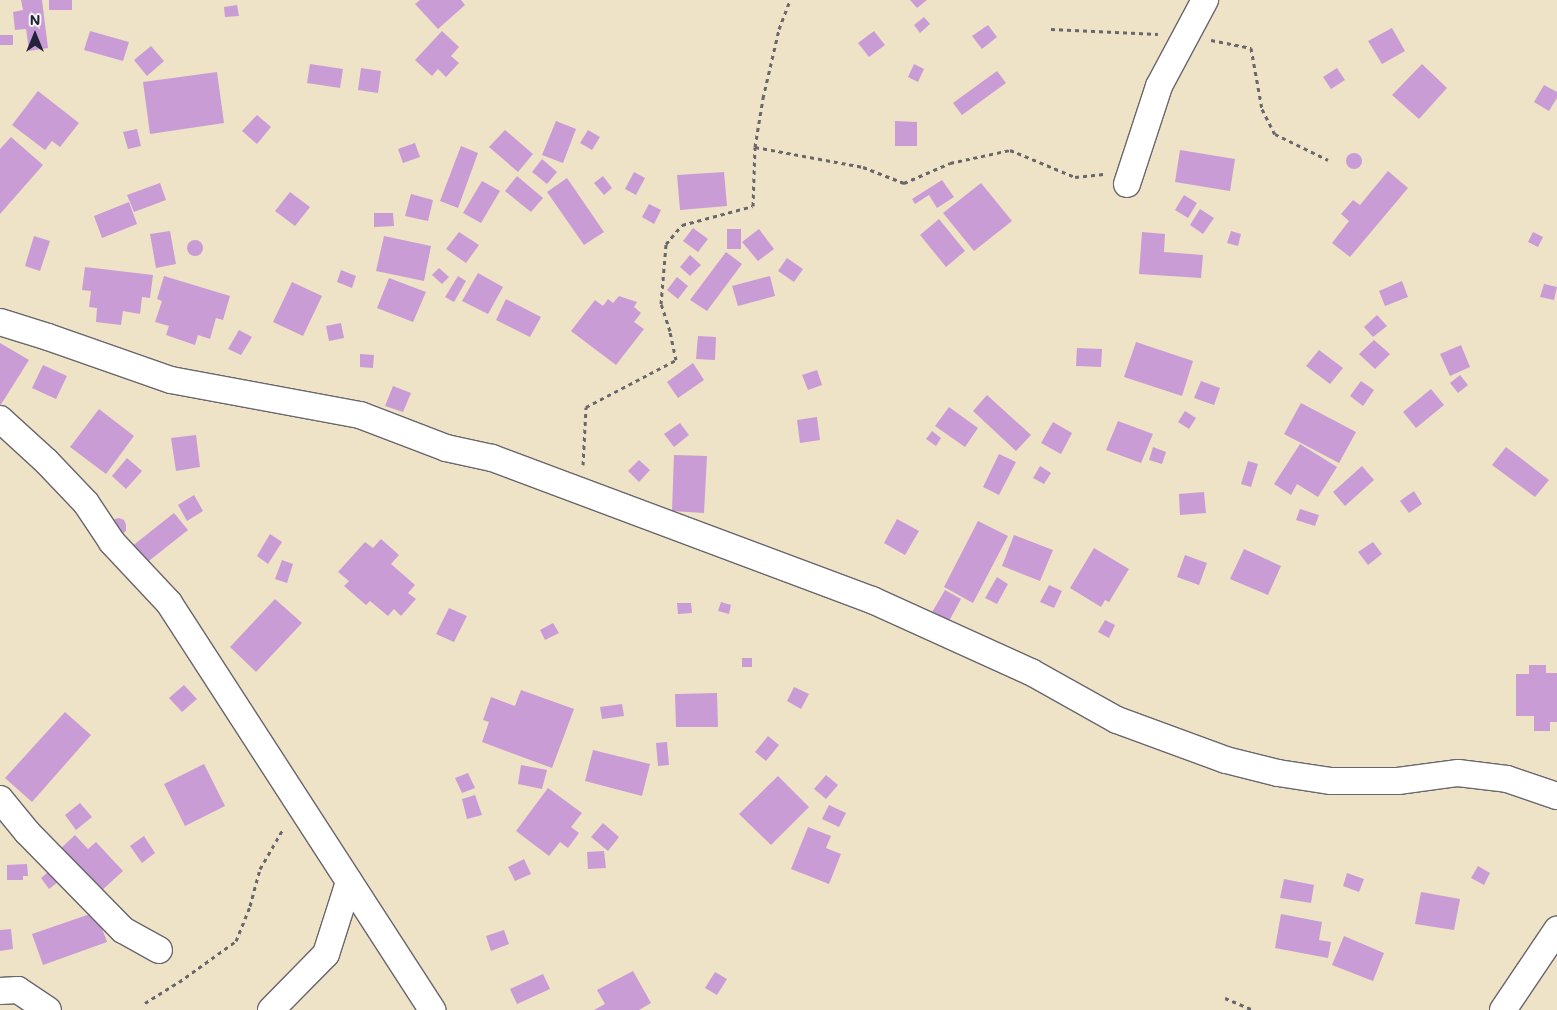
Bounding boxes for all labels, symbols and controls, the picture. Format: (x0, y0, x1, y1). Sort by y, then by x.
north arrow (10, 10, 60, 60)
text: N (30, 10, 40, 29)

